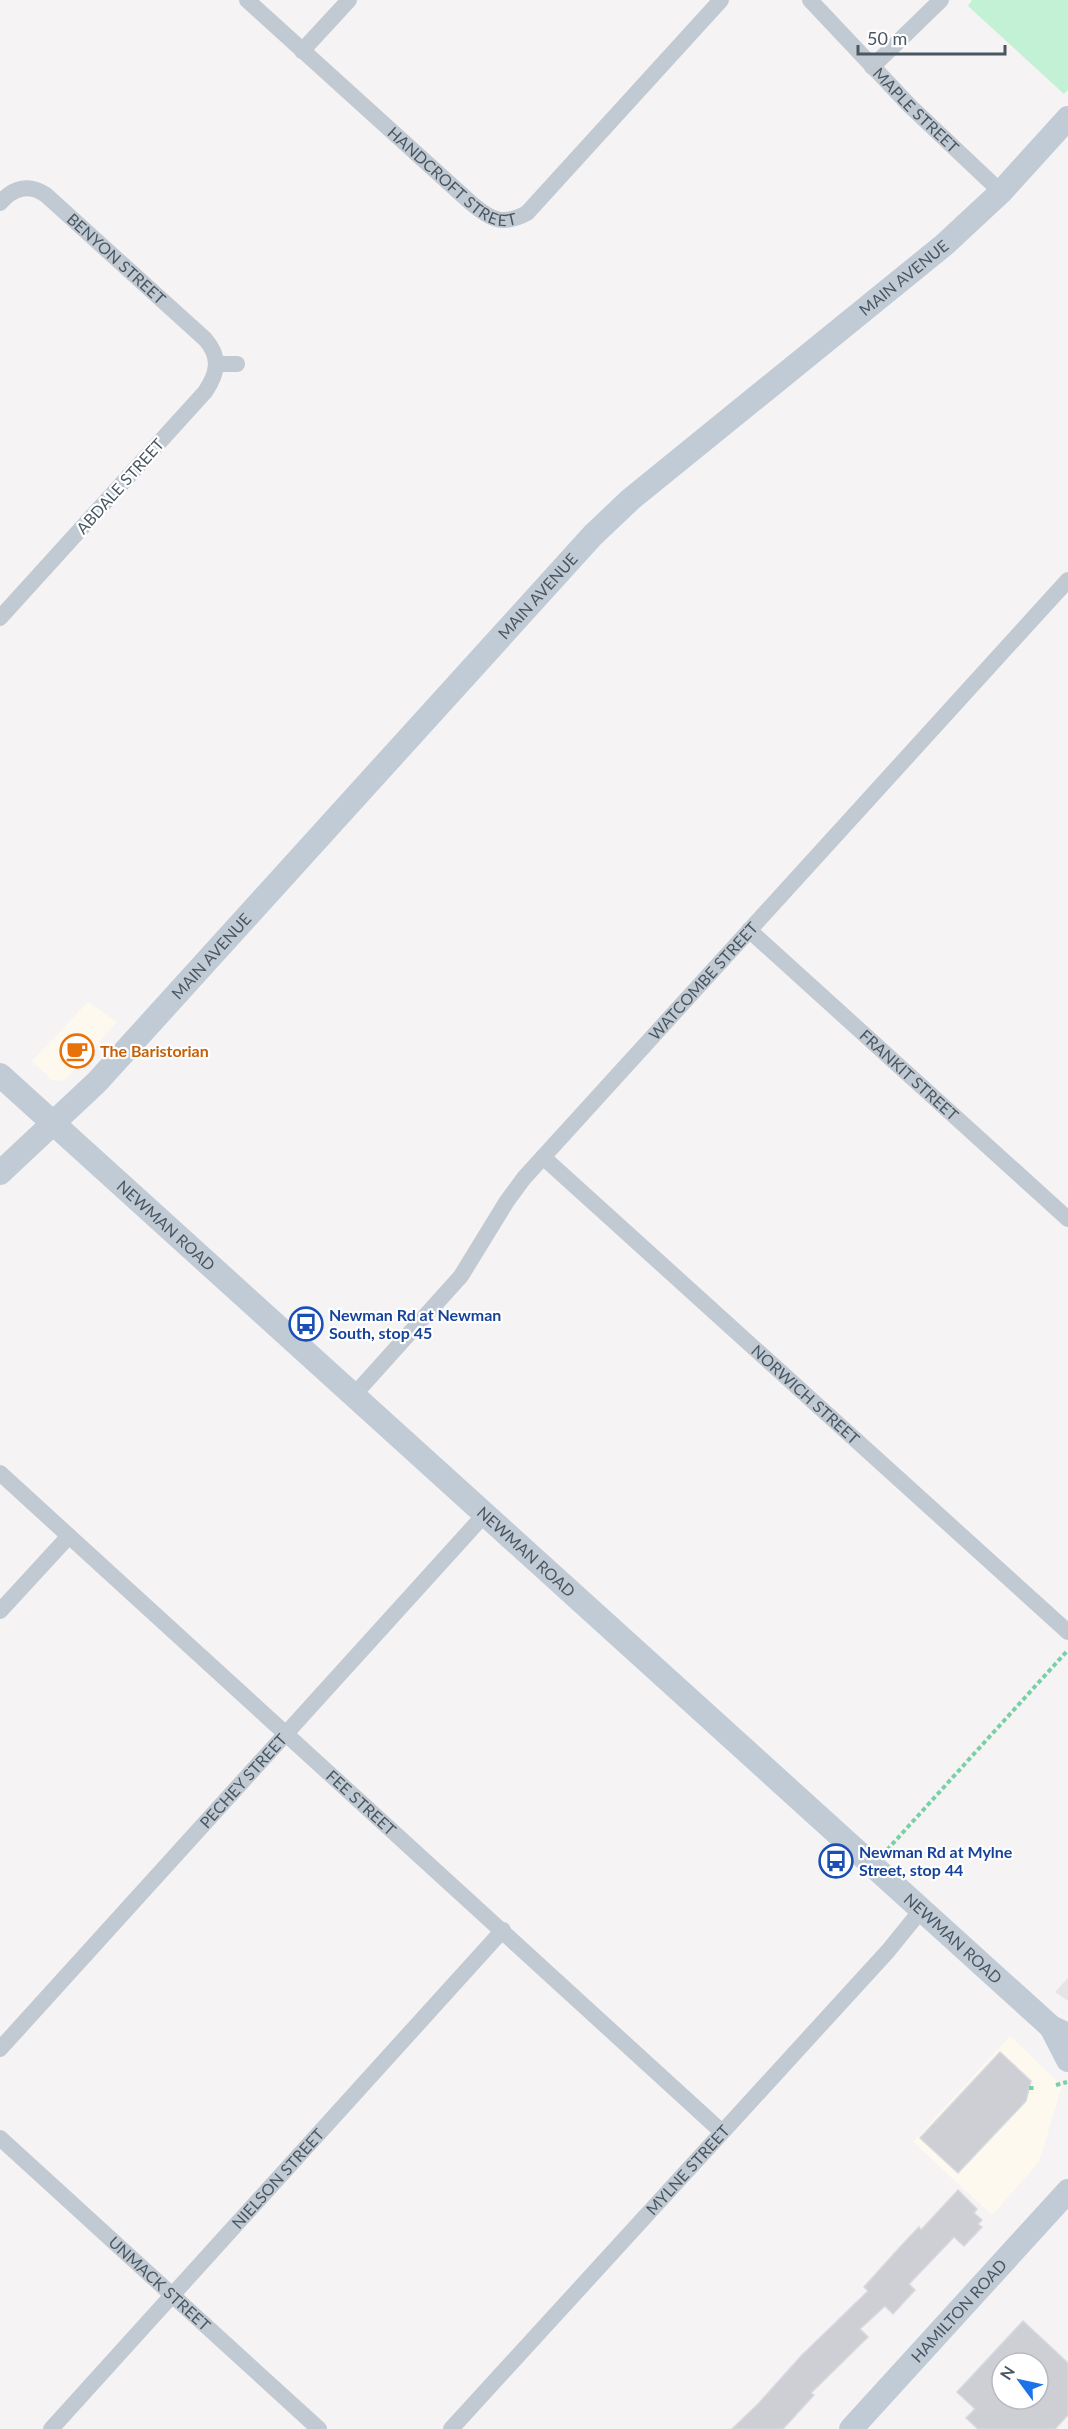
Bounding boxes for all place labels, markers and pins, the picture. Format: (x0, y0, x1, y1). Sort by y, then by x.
cafe icon: The Baristorian (59, 1033, 95, 1069)
place label: The Baristorian (100, 1041, 209, 1060)
place label: Newman Rd at Newman South, stop 45 (329, 1305, 501, 1342)
bus stop icon: Newman Rd at Newman South, stop 45 (288, 1306, 324, 1342)
place label: Newman Rd at Mylne Street, stop 44 (859, 1842, 1013, 1879)
bus stop icon: Newman Rd at Mylne Street, stop 44 (818, 1843, 854, 1879)

